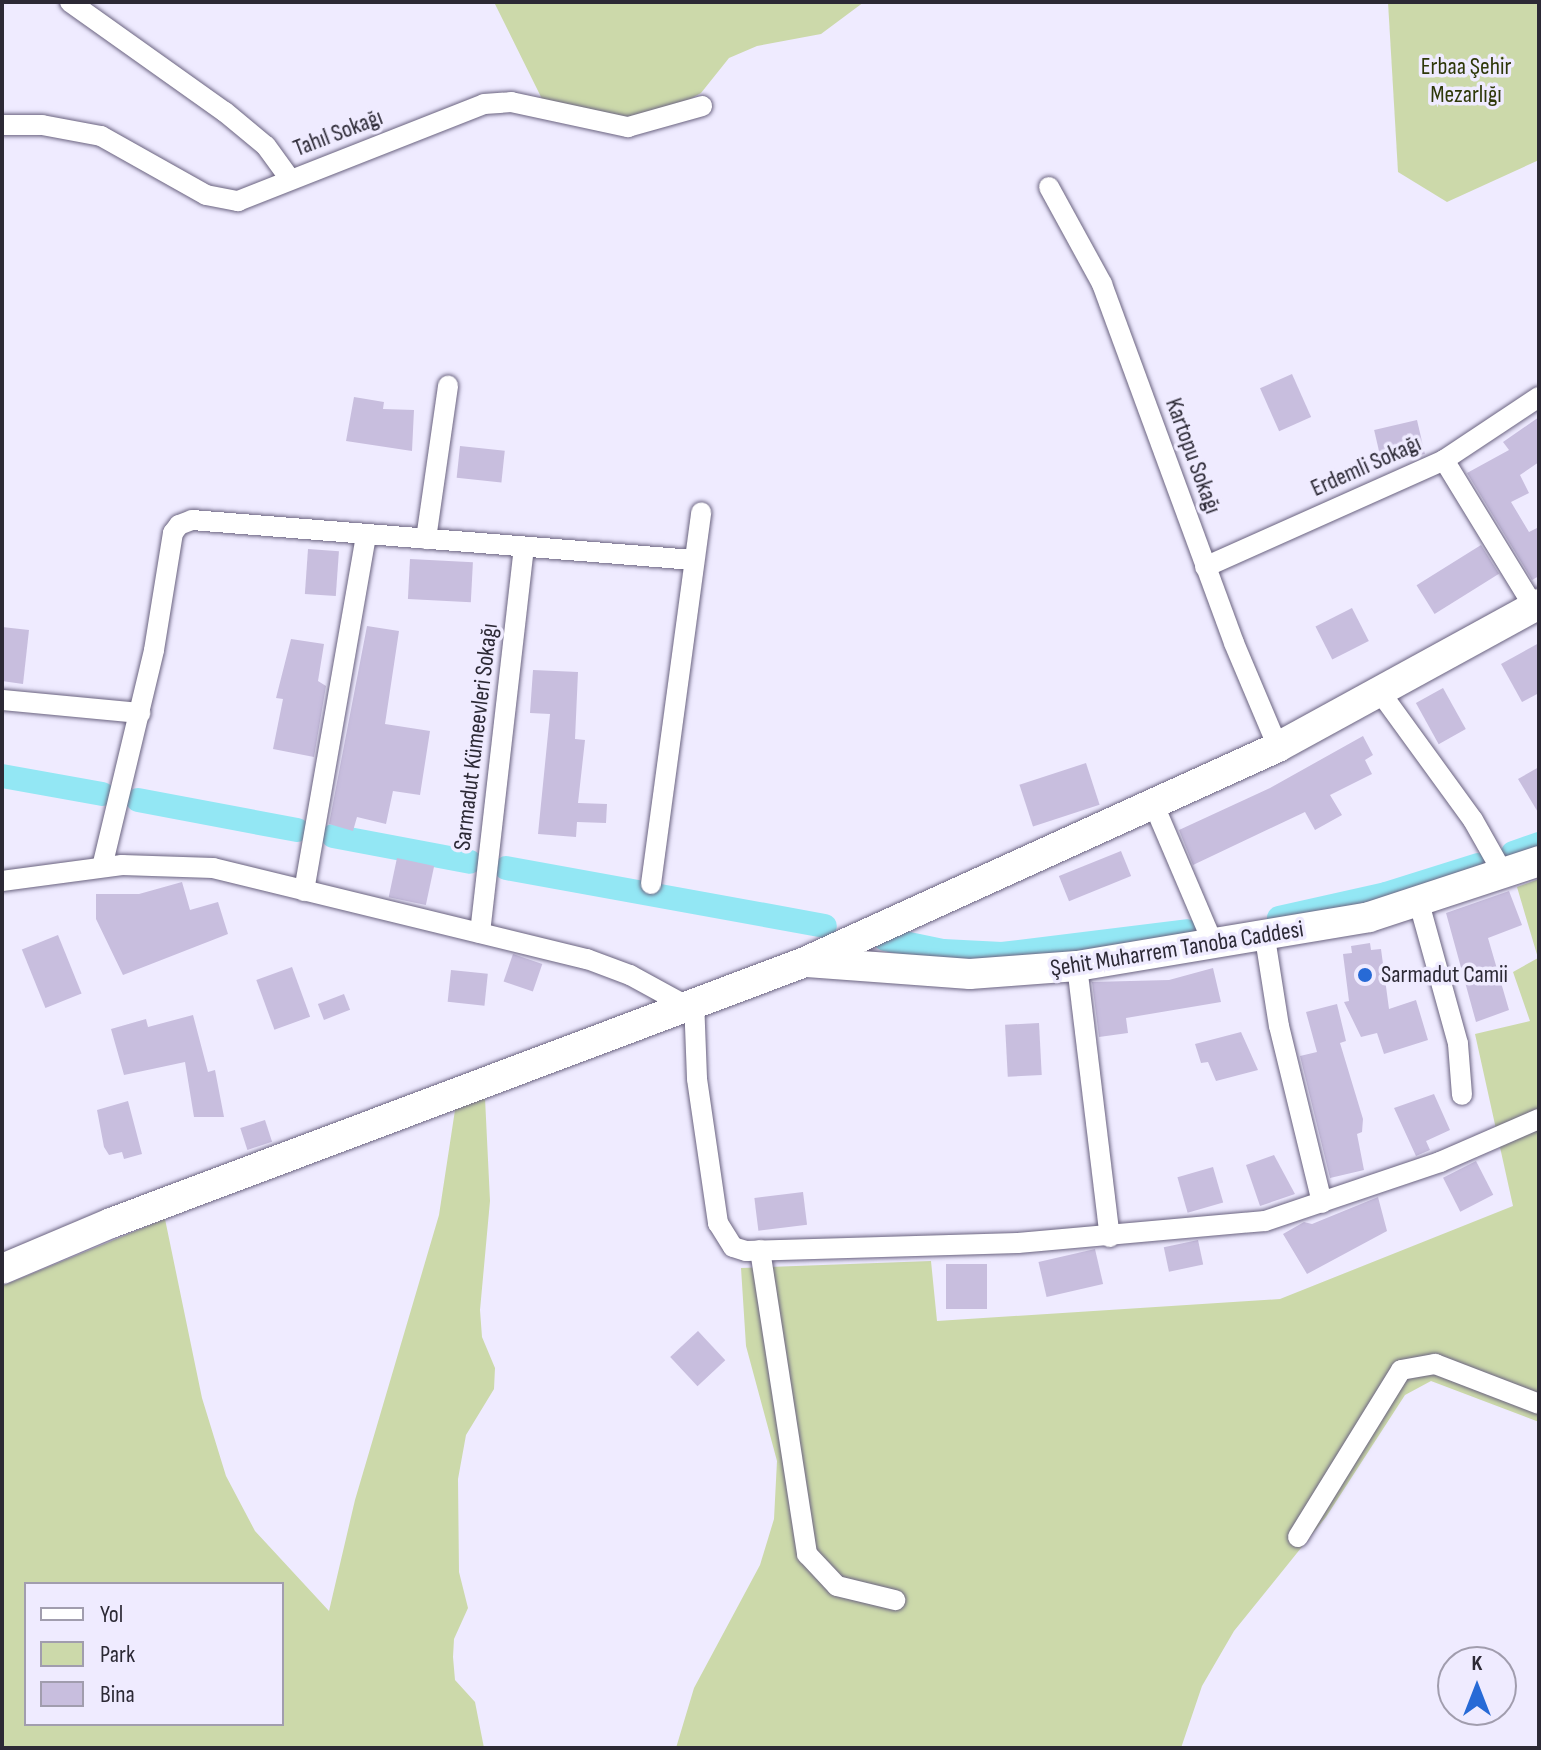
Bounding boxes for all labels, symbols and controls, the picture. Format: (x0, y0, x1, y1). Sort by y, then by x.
park label: Erbaa Şehir Mezarlığı (1421, 53, 1511, 109)
street label: Tahıl Sokağı (289, 103, 387, 163)
street label: Kartopu Sokağı (1159, 394, 1227, 518)
street label: Erdemli Sokağı (1307, 429, 1425, 503)
street label: Sarmadut Kümeevleri Sokağı (448, 622, 504, 852)
street label: Şehit Muharrem Tanoba Caddesi (1048, 915, 1306, 983)
place label: Sarmadut Camii (1381, 961, 1508, 989)
marker: Sarmadut Camii (1356, 966, 1374, 984)
legend (24, 1582, 284, 1726)
text: Yol (100, 1600, 123, 1629)
text: Park (100, 1640, 135, 1669)
north arrow (1437, 1646, 1517, 1726)
text: K (1472, 1650, 1482, 1677)
text: Bina (100, 1680, 135, 1709)

